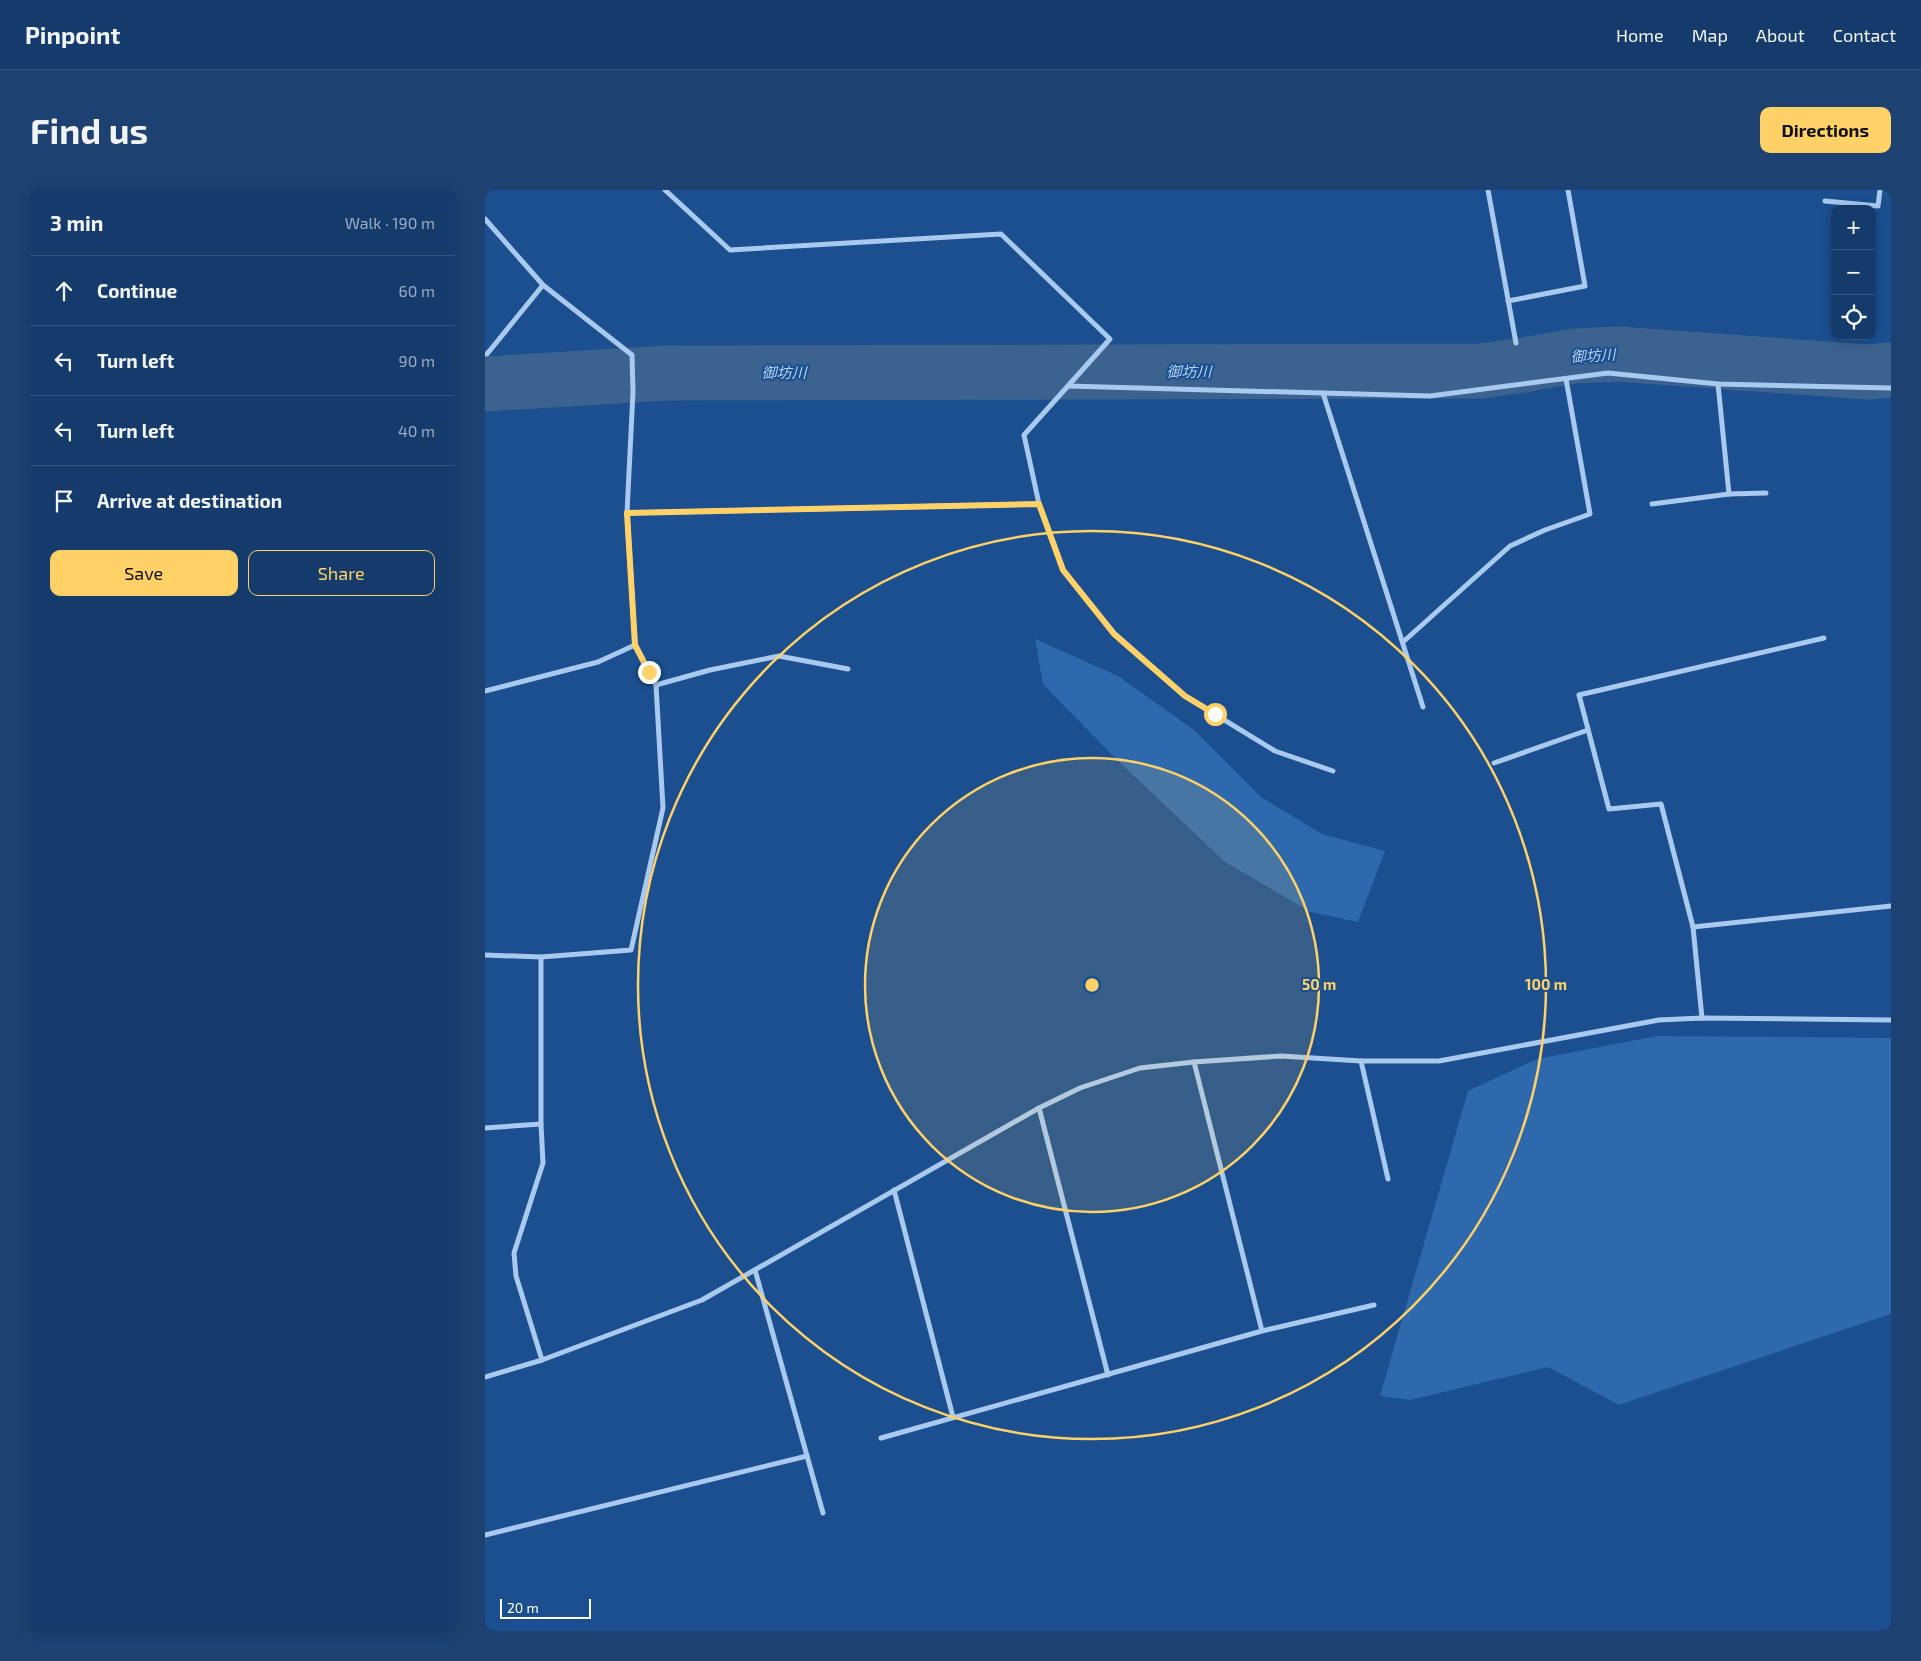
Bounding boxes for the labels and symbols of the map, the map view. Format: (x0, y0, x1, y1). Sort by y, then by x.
water label: 御坊川 (1570, 345, 1618, 365)
water label: 御坊川 (1166, 362, 1213, 380)
water label: 御坊川 (761, 363, 808, 381)
route end (638, 661, 661, 684)
route start (1204, 703, 1227, 726)
text: 50 m (1302, 975, 1336, 993)
text: 100 m (1525, 975, 1567, 993)
centre of rings (1083, 976, 1101, 994)
scale bar (500, 1596, 591, 1619)

